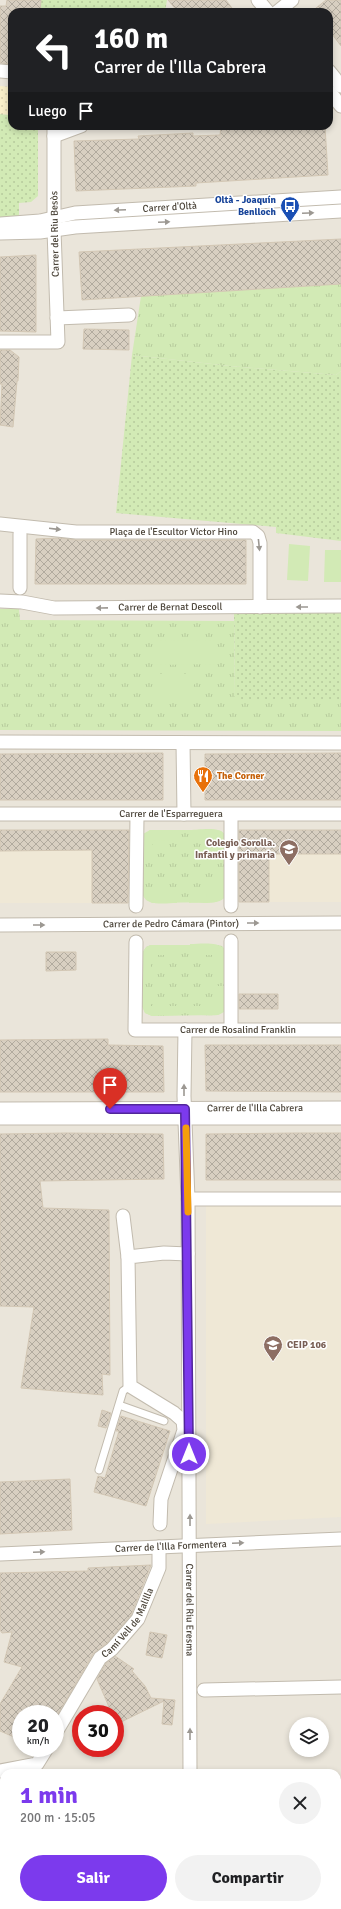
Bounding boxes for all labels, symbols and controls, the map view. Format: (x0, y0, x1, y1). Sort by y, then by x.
text: 160 m (94, 22, 168, 56)
icon: left (28, 24, 80, 76)
text: Carrer de l'Illa Cabrera (94, 56, 266, 78)
icon: arrive (75, 100, 97, 122)
text: Luego (28, 102, 67, 120)
street label: Carrer del Riu Besòs (48, 190, 62, 277)
place label: Oltà - Joaquín Benlloch (215, 194, 277, 218)
bus stop icon: Oltà - Joaquín Benlloch (279, 195, 301, 223)
street label: Carrer d'Oltà (142, 200, 197, 215)
one-way arrow (113, 207, 126, 213)
one-way arrow (302, 210, 314, 217)
one-way arrow (158, 218, 170, 225)
one-way arrow (49, 526, 61, 532)
street label: Plaça de l'Escultor Víctor Hino (109, 526, 238, 538)
one-way arrow (256, 539, 263, 551)
street label: Carrer de Bernat Descoll (118, 601, 223, 614)
one-way arrow (295, 604, 308, 610)
one-way arrow (95, 605, 108, 611)
restaurant icon: The Corner (192, 765, 214, 793)
place label: The Corner (217, 770, 264, 782)
street label: Carrer de l'Esparreguera (119, 808, 223, 820)
place label: Colegio Sorolla. Infantil y primaria (195, 837, 275, 861)
school or university icon: Colegio Sorolla. Infantil y primaria (278, 838, 300, 866)
street label: Carrer de Pedro Cámara (Pintor) (103, 918, 239, 930)
one-way arrow (247, 920, 260, 926)
one-way arrow (33, 922, 46, 928)
street label: Carrer de Rosalind Franklin (180, 1024, 296, 1036)
pin (93, 1068, 127, 1109)
icon: arrive (99, 1074, 121, 1096)
one-way arrow (181, 1083, 187, 1096)
street label: Carrer de l'Illa Cabrera (207, 1102, 303, 1114)
school or university icon: CEIP 106 (262, 1334, 284, 1362)
place label: CEIP 106 (287, 1339, 327, 1351)
position arrow (168, 1433, 210, 1475)
one-way arrow (187, 1513, 193, 1526)
street label: Carrer de l'Illa Formentera (115, 1538, 227, 1555)
one-way arrow (232, 1540, 244, 1547)
one-way arrow (33, 1549, 46, 1555)
street label: Carrer del Riu Eresma (183, 1564, 196, 1656)
street label: Camí Vell de Malilla (99, 1586, 156, 1661)
speed limit sign: 30 (72, 1705, 124, 1757)
text: 20 (27, 1713, 49, 1738)
map controls (289, 1717, 329, 1757)
button: layers (289, 1717, 329, 1757)
one-way arrow (187, 1727, 193, 1740)
text: km/h (27, 1735, 49, 1747)
text: 1 min (20, 1780, 78, 1810)
button: close (279, 1782, 321, 1824)
text: 200 m · 15:05 (20, 1810, 96, 1826)
button: Salir (20, 1855, 167, 1901)
button: Compartir (175, 1855, 321, 1901)

